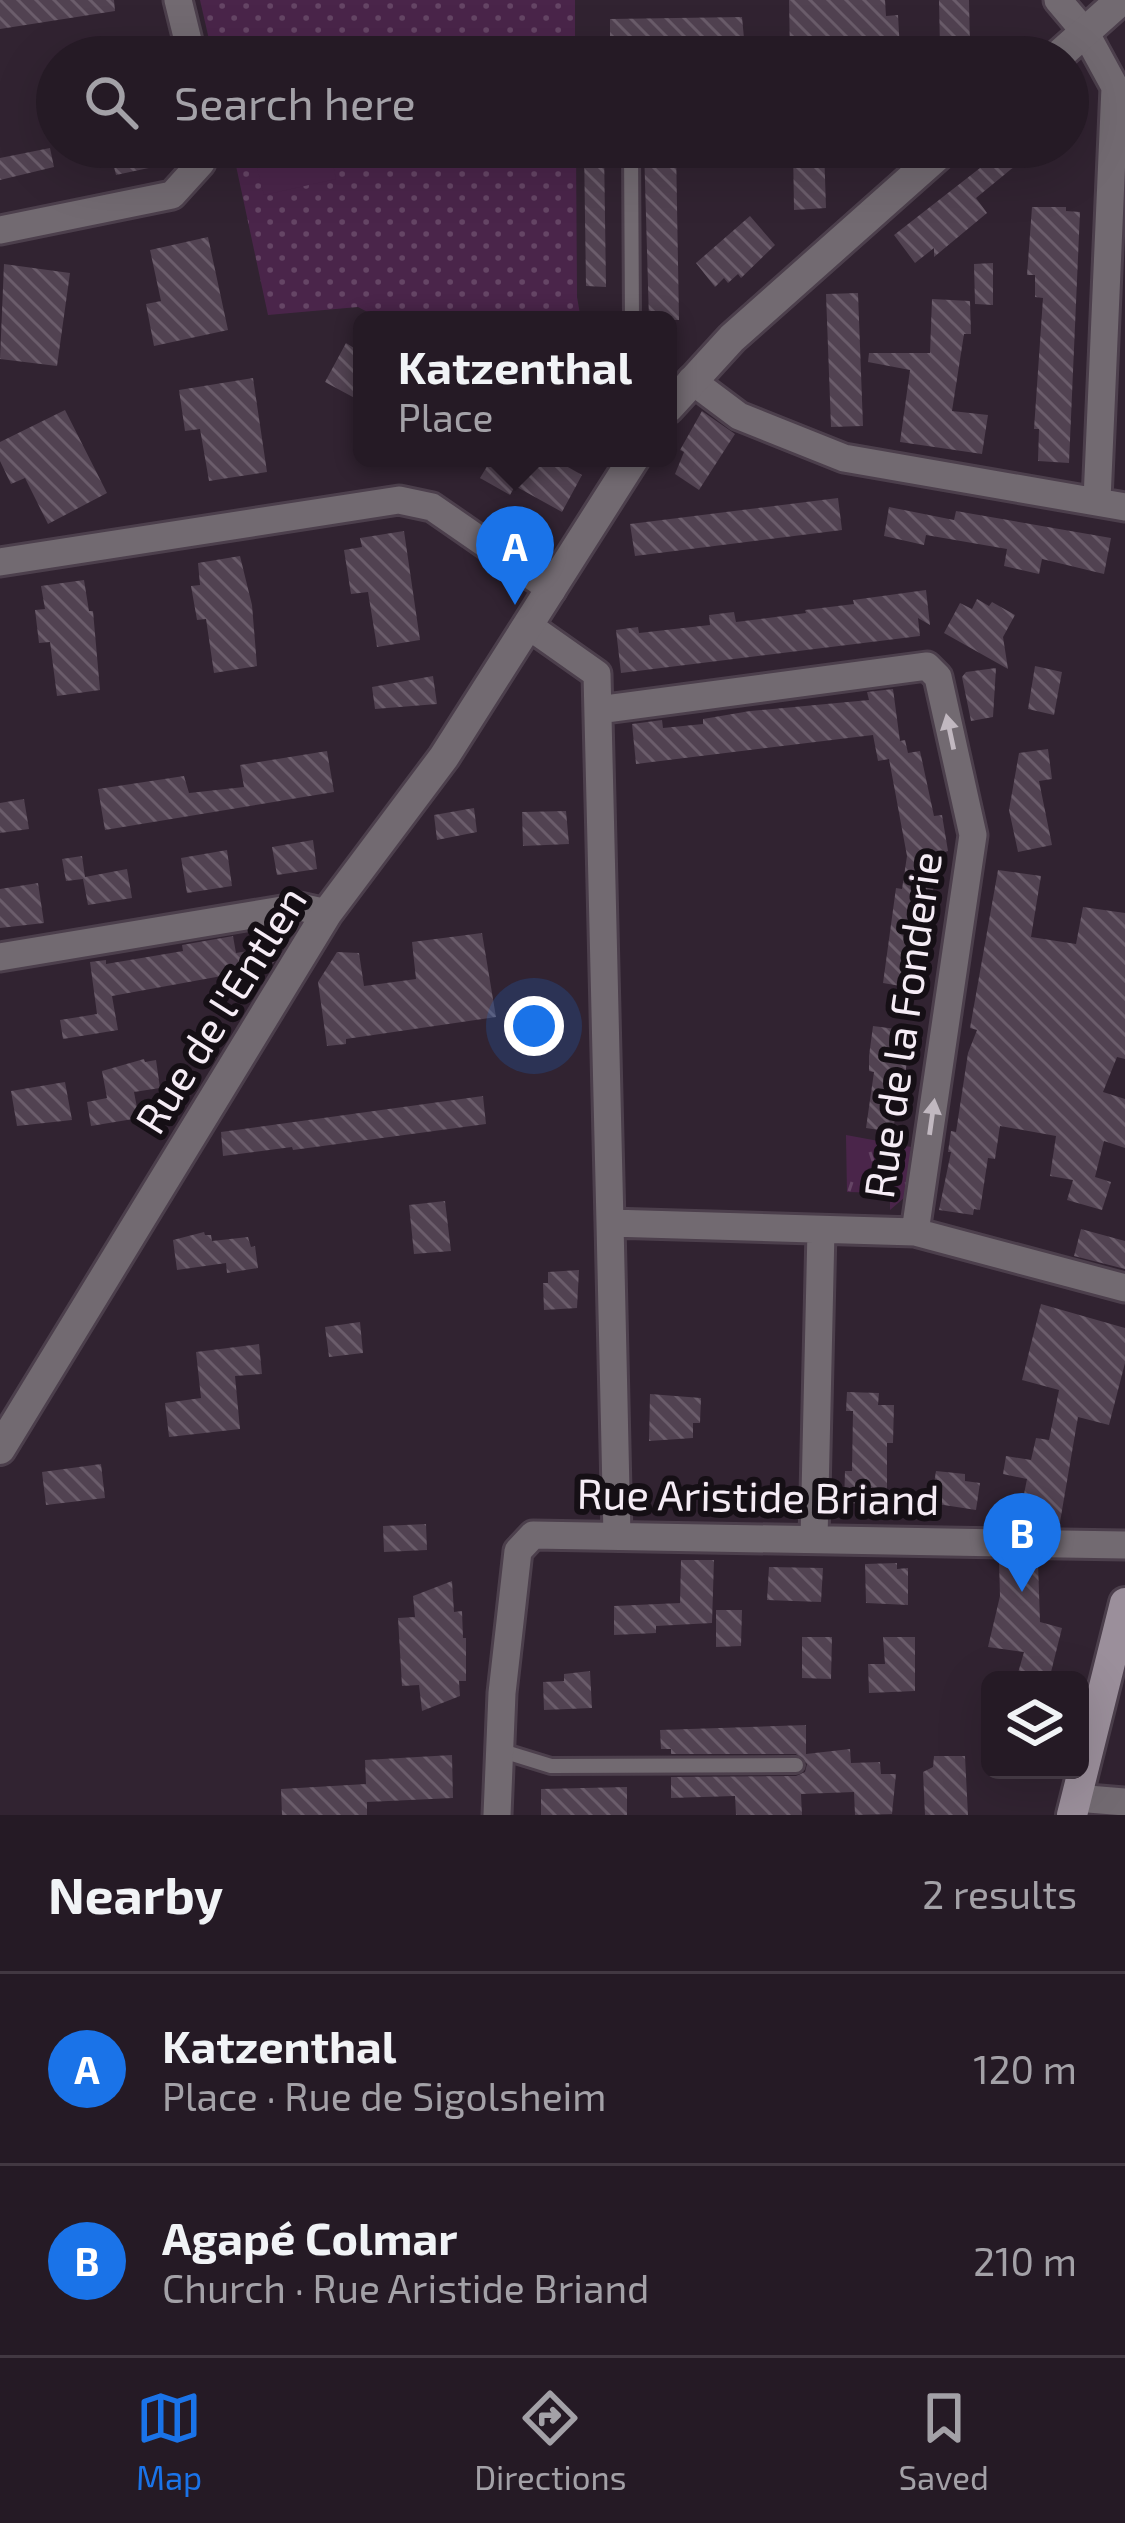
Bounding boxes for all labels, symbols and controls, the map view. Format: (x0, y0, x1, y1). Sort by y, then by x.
search box (36, 36, 1089, 168)
icon: search (78, 69, 144, 135)
text: Search here (174, 75, 416, 129)
popup (353, 311, 677, 467)
text: Katzenthal (398, 339, 632, 393)
text: Place (398, 393, 493, 440)
pin: A (476, 506, 554, 605)
one-way arrow (940, 713, 959, 751)
street label: Rue de la Fonderie (852, 848, 950, 1201)
street label: Rue de l'Entlen (123, 876, 315, 1142)
your location (504, 996, 564, 1056)
one-way arrow (923, 1097, 942, 1135)
street label: Rue Aristide Briand (576, 1467, 940, 1523)
pin: B (983, 1493, 1061, 1592)
map controls (981, 1671, 1089, 1779)
button: layers (981, 1671, 1089, 1779)
text: Nearby (48, 1863, 223, 1924)
text: 2 results (922, 1870, 1077, 1917)
text: Katzenthal (162, 2018, 397, 2072)
text: A (74, 2045, 100, 2092)
text: 120 m (973, 2045, 1077, 2092)
text: Place · Rue de Sigolsheim (162, 2072, 606, 2119)
text: Agapé Colmar (162, 2210, 457, 2264)
text: B (75, 2237, 99, 2284)
text: 210 m (973, 2237, 1077, 2284)
text: Church · Rue Aristide Briand (162, 2264, 649, 2311)
tab: Map (136, 2385, 202, 2497)
tab: Directions (474, 2385, 626, 2497)
tab: Saved (898, 2385, 989, 2497)

